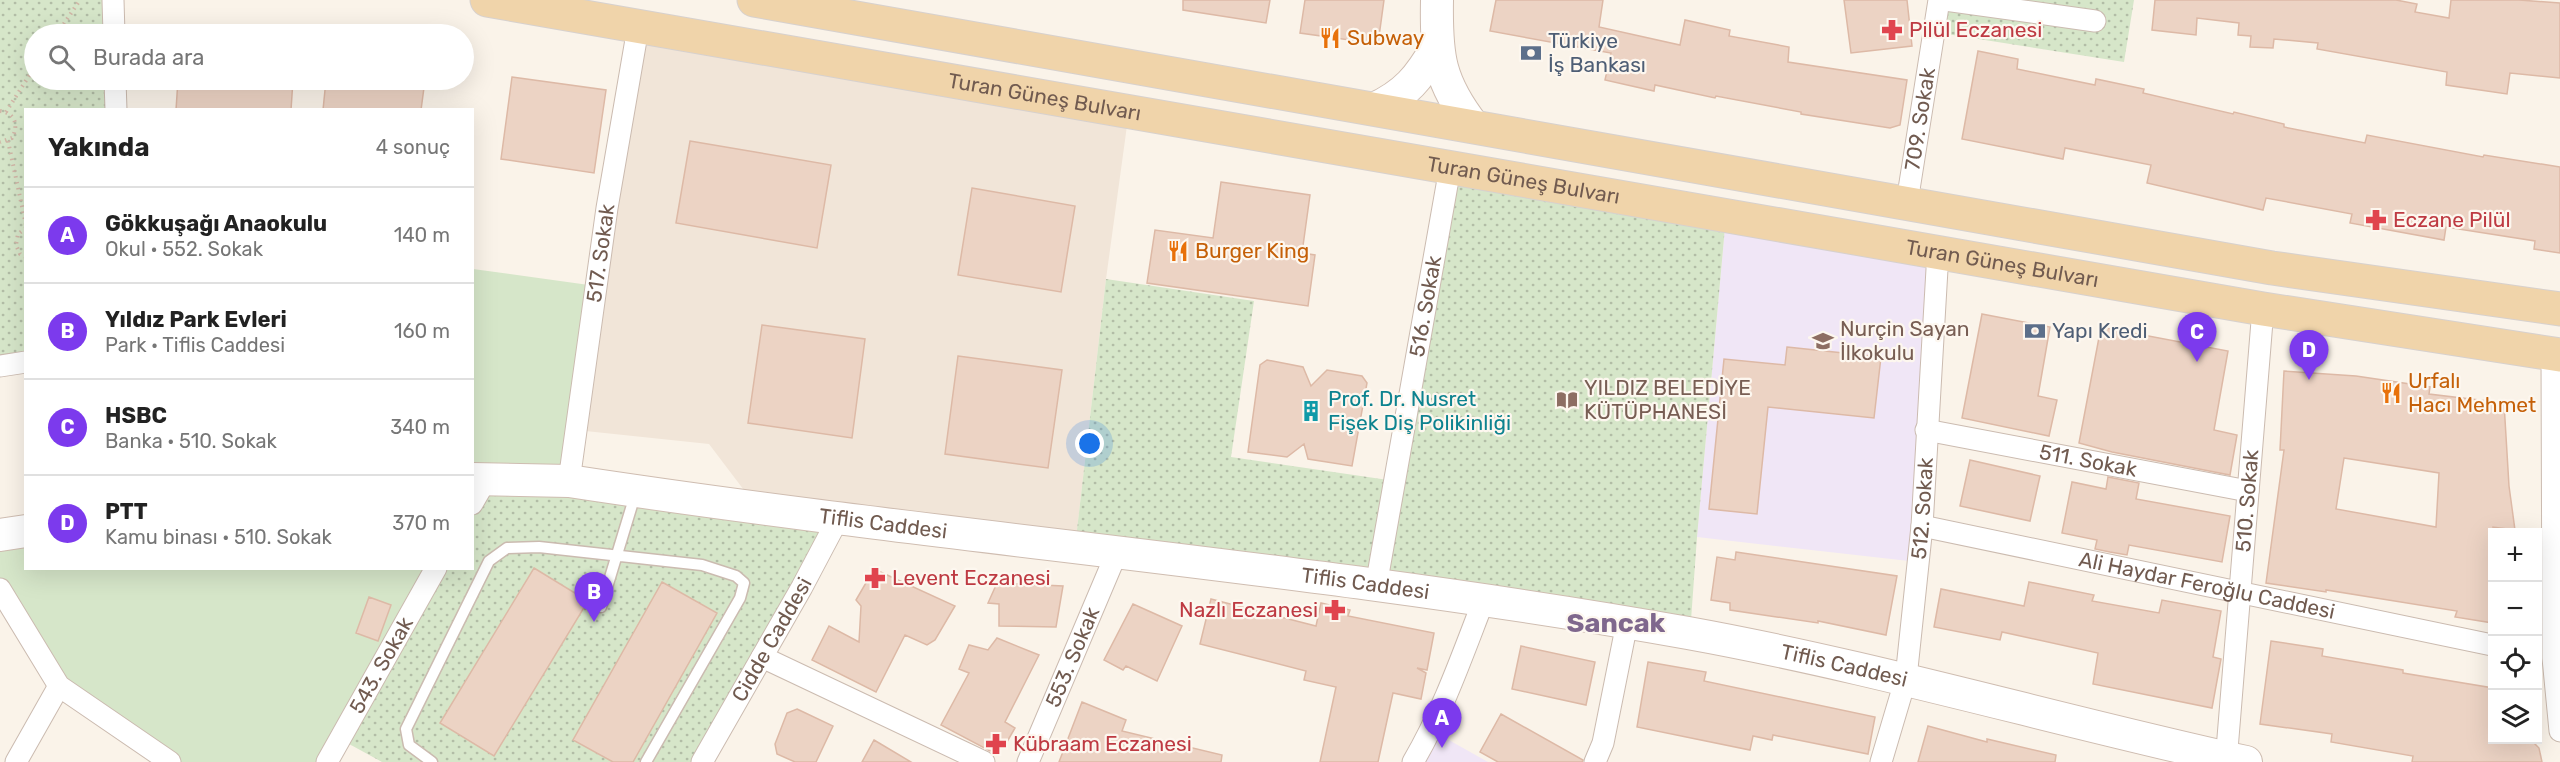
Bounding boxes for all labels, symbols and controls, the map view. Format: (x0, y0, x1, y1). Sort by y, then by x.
place label: Pilül Eczanesi (1909, 17, 2042, 42)
pharmacy icon: Pilül Eczanesi (1880, 18, 1904, 42)
search box (24, 24, 474, 90)
place label: Subway (1347, 25, 1425, 50)
restaurant icon: Subway (1318, 26, 1342, 50)
place label: Türkiye İş Bankası (1548, 28, 1646, 77)
icon: search (45, 41, 78, 74)
bank icon: Türkiye İş Bankası (1519, 41, 1543, 65)
text: Burada ara (93, 44, 204, 71)
street label: 709. Sokak (1899, 66, 1940, 172)
street label: Turan Güneş Bulvarı (946, 67, 1143, 126)
text: Yakında (48, 132, 150, 163)
text: 4 sonuç (376, 135, 450, 159)
street label: Turan Güneş Bulvarı (1425, 151, 1622, 209)
street label: 517. Sokak (581, 202, 619, 304)
place label: Eczane Pilül (2393, 207, 2511, 232)
pharmacy icon: Eczane Pilül (2364, 208, 2388, 232)
text: Gökkuşağı Anaokulu (105, 210, 327, 237)
text: A (60, 223, 75, 247)
text: 140 m (394, 223, 450, 247)
street label: Turan Güneş Bulvarı (1904, 234, 2101, 292)
text: Okul · 552. Sokak (105, 237, 263, 261)
place label: Burger King (1195, 238, 1309, 263)
restaurant icon: Burger King (1166, 239, 1190, 263)
street label: 516. Sokak (1404, 253, 1446, 359)
text: Yıldız Park Evleri (105, 306, 287, 333)
pin: C (2178, 312, 2216, 362)
place label: Nurçin Sayan İlkokulu (1840, 316, 1969, 365)
place label: Yapı Kredi (2052, 318, 2148, 343)
text: B (60, 319, 75, 343)
text: 160 m (394, 319, 450, 343)
bank icon: Yapı Kredi (2023, 319, 2047, 343)
school or university icon: Nurçin Sayan İlkokulu (1811, 329, 1835, 353)
pin: D (2290, 330, 2328, 380)
text: Park · Tiflis Caddesi (105, 333, 285, 357)
place label: Urfalı Hacı Mehmet (2408, 368, 2536, 417)
place label: YILDIZ BELEDİYE KÜTÜPHANESİ (1584, 375, 1751, 424)
restaurant icon: Urfalı Hacı Mehmet (2379, 381, 2403, 405)
place label: Prof. Dr. Nusret Fişek Diş Polikinliği (1328, 386, 1511, 435)
library icon: YILDIZ BELEDİYE KÜTÜPHANESİ (1555, 388, 1579, 412)
building icon: Prof. Dr. Nusret Fişek Diş Polikinliği (1299, 399, 1323, 423)
text: HSBC (105, 402, 167, 429)
text: C (60, 415, 75, 439)
text: 340 m (390, 415, 450, 439)
text: Banka · 510. Sokak (105, 429, 277, 453)
your location (1075, 429, 1104, 458)
street label: 511. Sokak (2037, 439, 2139, 482)
street label: 510. Sokak (2230, 448, 2263, 553)
street label: 512. Sokak (1906, 457, 1938, 561)
text: PTT (105, 498, 148, 525)
street label: Tiflis Caddesi (818, 503, 949, 544)
text: D (60, 511, 75, 535)
text: 370 m (392, 511, 450, 535)
text: Kamu binası · 510. Sokak (105, 525, 332, 549)
map controls (2488, 528, 2542, 744)
button: + (2488, 528, 2542, 582)
street label: Ali Haydar Feroğlu Caddesi (2077, 546, 2337, 624)
street label: Tiflis Caddesi (1300, 562, 1431, 604)
place label: Levent Eczanesi (892, 565, 1051, 590)
pharmacy icon: Levent Eczanesi (863, 566, 887, 590)
pin: B (574, 572, 614, 622)
street label: Cidde Caddesi (726, 573, 817, 706)
button: − (2488, 582, 2542, 636)
place label: Nazlı Eczanesi (1179, 597, 1318, 622)
pharmacy icon: Nazlı Eczanesi (1323, 598, 1347, 622)
street label: 553. Sokak (1040, 603, 1104, 711)
district label: Sancak (1567, 607, 1666, 639)
street label: 543. Sokak (344, 612, 418, 718)
button: locate (2488, 636, 2542, 690)
street label: Tiflis Caddesi (1779, 639, 1910, 692)
button: layers (2488, 690, 2542, 744)
pin: A (1422, 698, 1462, 748)
place label: Kübraam Eczanesi (1013, 731, 1192, 756)
pharmacy icon: Kübraam Eczanesi (984, 732, 1008, 756)

